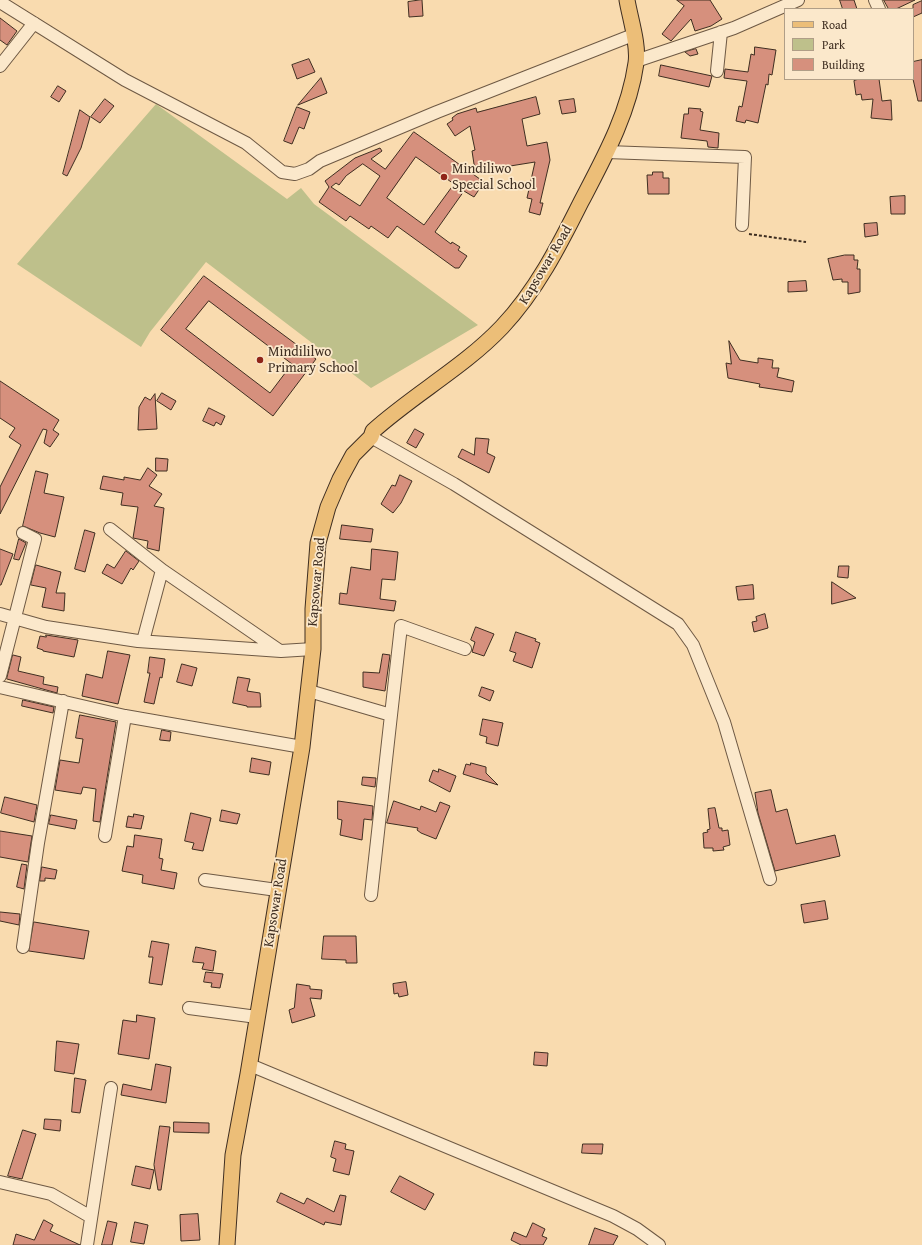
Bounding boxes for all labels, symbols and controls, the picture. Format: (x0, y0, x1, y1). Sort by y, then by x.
legend (784, 8, 914, 80)
text: Road (822, 16, 847, 33)
text: Park (822, 36, 845, 53)
text: Building (822, 56, 865, 73)
place label: Mindiliwo Special School (452, 161, 536, 194)
marker: Mindiliwo Special School (439, 172, 449, 182)
street label: Kapsowar Road (516, 222, 576, 308)
place label: Mindililwo Primary School (268, 344, 358, 376)
marker: Mindililwo Primary School (255, 355, 265, 365)
street label: Kapsowar Road (305, 537, 329, 627)
street label: Kapsowar Road (261, 858, 291, 948)

